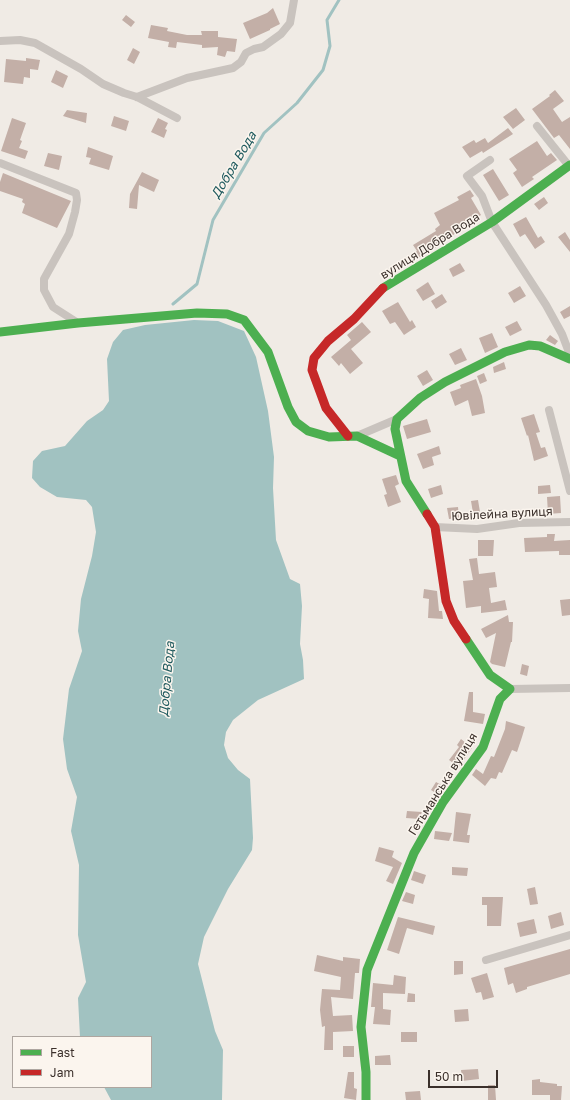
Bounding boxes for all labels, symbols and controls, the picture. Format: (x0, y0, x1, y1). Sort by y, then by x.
water label: Добра Вода (208, 129, 260, 201)
street label: вулиця Добра Вода (378, 210, 482, 282)
street label: Ювілейна вулиця (451, 504, 553, 524)
water label: Добра Вода (156, 641, 178, 717)
street label: Гетьманська вулиця (406, 730, 480, 838)
legend (12, 1036, 152, 1088)
text: Fast (50, 1045, 75, 1060)
scale bar (430, 1062, 500, 1088)
text: Jam (50, 1065, 74, 1080)
text: 50 m (435, 1069, 463, 1084)

